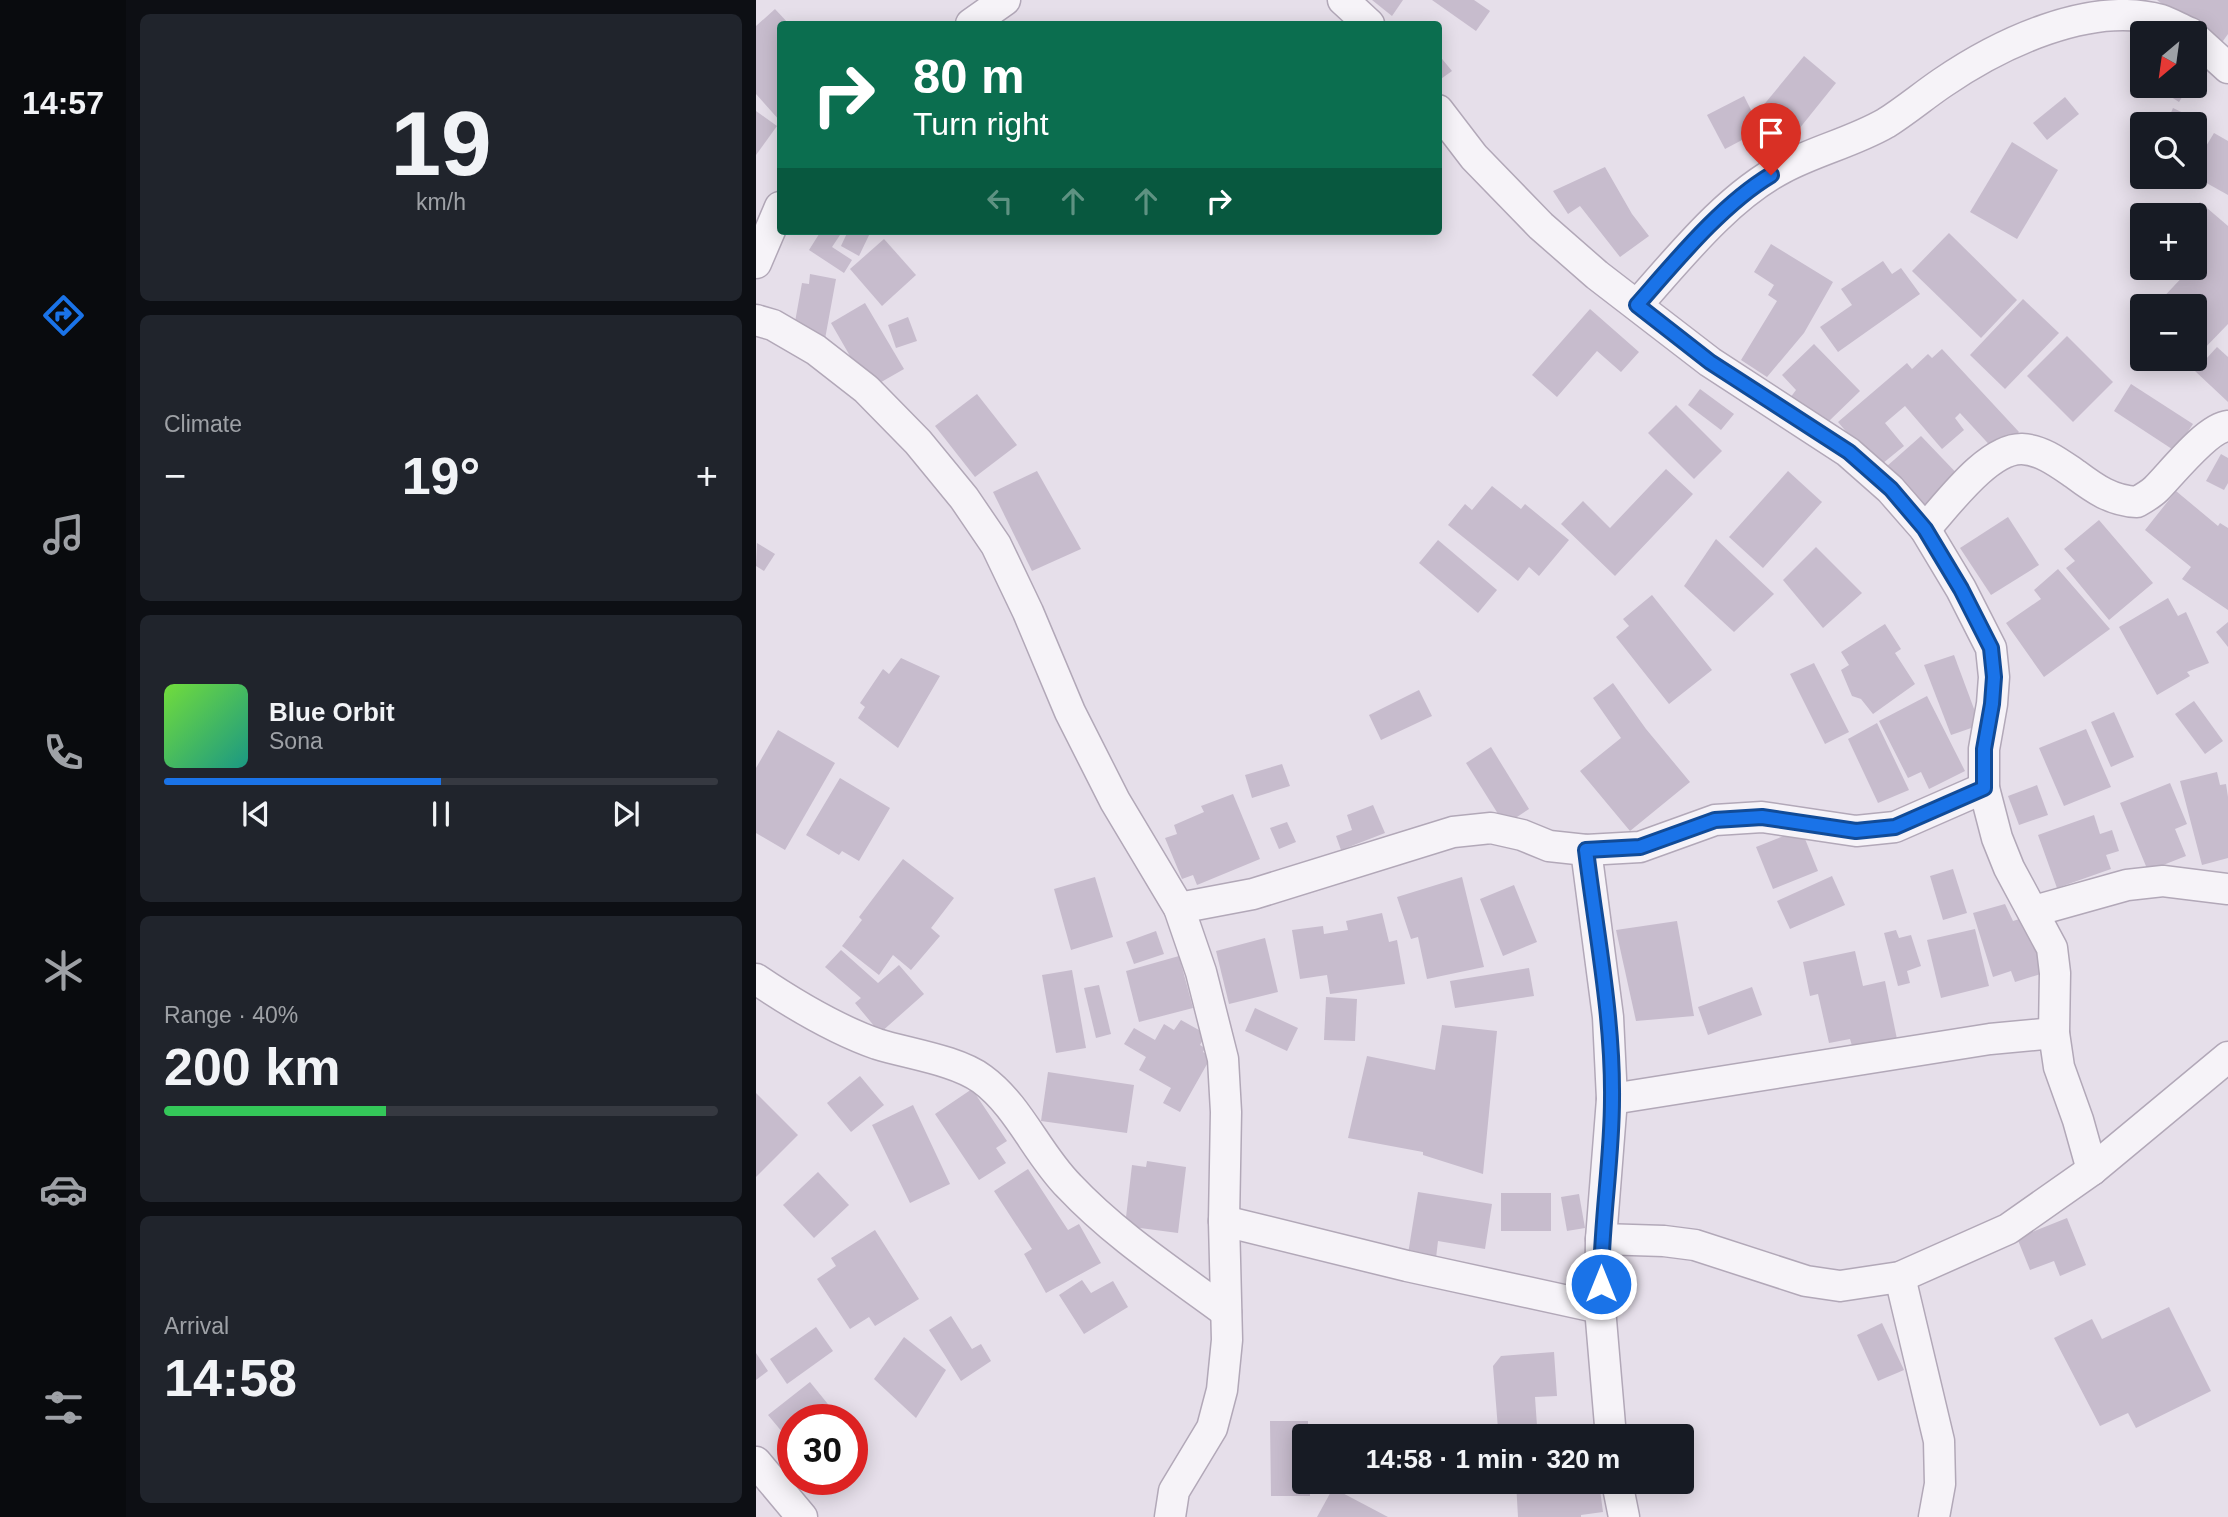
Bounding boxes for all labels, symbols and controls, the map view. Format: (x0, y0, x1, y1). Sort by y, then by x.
north arrow (2130, 21, 2207, 98)
map controls (2130, 21, 2207, 371)
icon: right (798, 49, 889, 140)
text: 80 m (913, 49, 1025, 103)
text: 14:57 (22, 85, 104, 121)
text: 19 (390, 93, 492, 194)
pin (1741, 103, 1801, 175)
text: Turn right (913, 106, 1049, 142)
button: search (2130, 112, 2207, 189)
icon: arrive (1752, 114, 1790, 152)
icon: left (981, 182, 1019, 220)
icon: ahead (1054, 182, 1092, 220)
icon: ahead (1127, 182, 1165, 220)
icon: right (1200, 182, 1238, 220)
text: km/h (416, 189, 466, 215)
button: + (2130, 203, 2207, 280)
icon: directions (39, 291, 88, 340)
button: − (2130, 294, 2207, 371)
text: Climate (164, 411, 242, 437)
text: 19° (402, 447, 480, 505)
text: − (164, 455, 186, 497)
text: + (696, 455, 718, 497)
icon: music (39, 510, 88, 559)
text: Blue Orbit (269, 697, 395, 727)
icon: phone (39, 728, 88, 777)
text: Sona (269, 728, 323, 754)
icon: previous (237, 795, 275, 833)
icon: pause (422, 795, 460, 833)
icon: next (607, 795, 645, 833)
icon: climate (39, 946, 88, 995)
text: Range · 40% (164, 1002, 298, 1028)
text: 200 km (164, 1038, 340, 1096)
icon: car (39, 1165, 88, 1214)
position arrow (1564, 1247, 1638, 1321)
text: Arrival (164, 1313, 229, 1339)
text: 14:58 (164, 1349, 297, 1407)
icon: filters (39, 1383, 88, 1432)
speed limit sign: 30 (777, 1404, 868, 1495)
text: 14:58 · 1 min · 320 m (1366, 1444, 1620, 1474)

